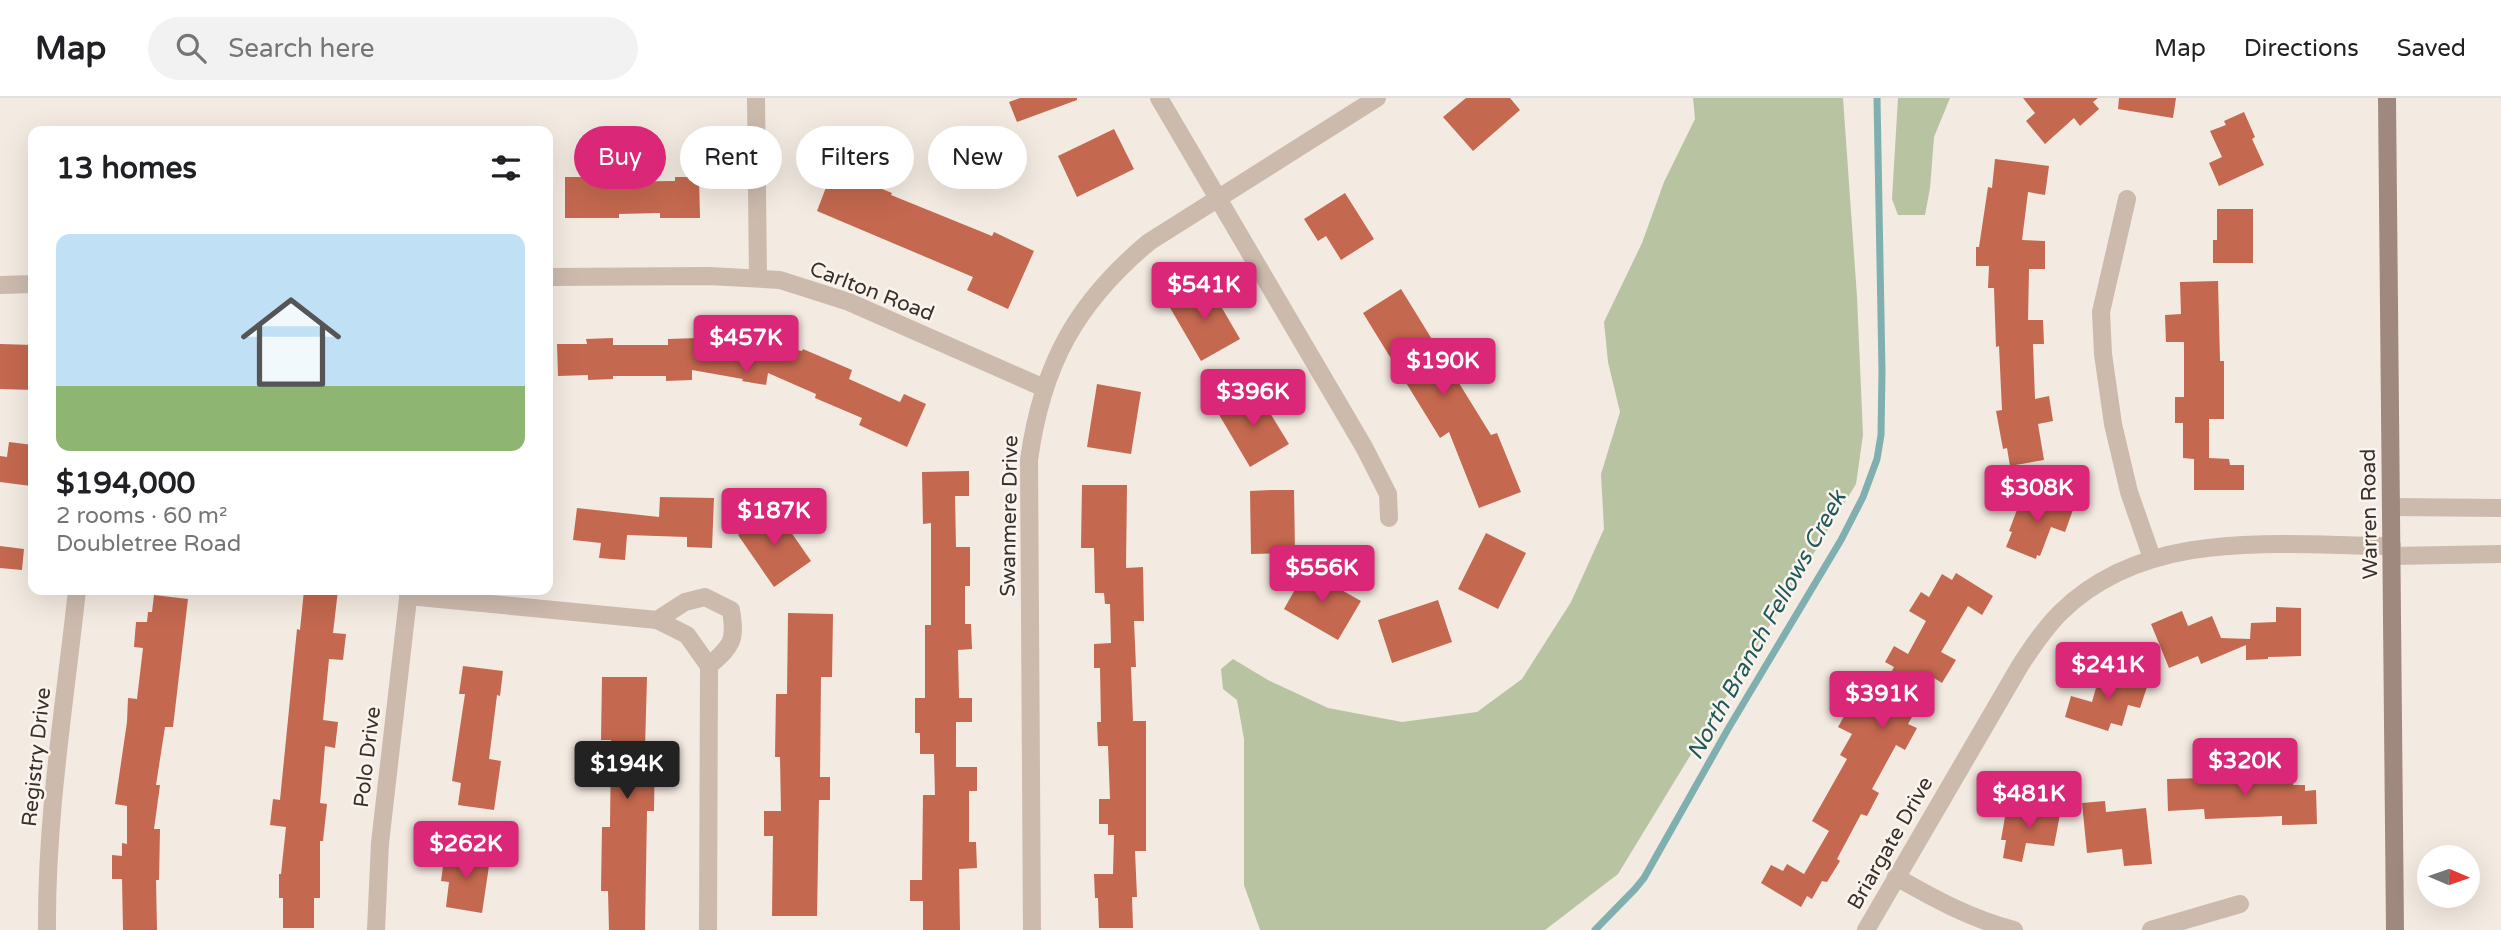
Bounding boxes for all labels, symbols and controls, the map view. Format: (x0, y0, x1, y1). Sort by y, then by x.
search box (148, 17, 638, 80)
text: Map (35, 29, 106, 68)
icon: search (172, 29, 210, 67)
text: Search here (228, 33, 374, 64)
text: Map (2154, 34, 2206, 63)
text: Directions (2244, 34, 2359, 63)
text: Saved (2397, 34, 2466, 63)
chip: Buy (574, 126, 666, 189)
chip: Rent (680, 126, 782, 189)
chip: Filters (796, 126, 914, 189)
chip: New (928, 126, 1027, 189)
icon: filters (487, 149, 525, 187)
text: 13 homes (56, 150, 197, 187)
street label: Carlton Road (806, 256, 938, 327)
pin: $541K (1155, 262, 1253, 322)
text: $541K (1168, 271, 1240, 299)
icon: home (228, 279, 354, 405)
pin: $457K (697, 316, 795, 375)
text: $457K (710, 324, 782, 352)
pin: $190K (1394, 338, 1492, 398)
text: $190K (1407, 347, 1479, 375)
pin: $396K (1204, 370, 1302, 429)
text: $396K (1217, 378, 1289, 406)
street label: Swanmere Drive (996, 435, 1023, 597)
street label: Warren Road (2356, 448, 2383, 580)
text: $194,000 (56, 465, 195, 502)
pin: $308K (1988, 466, 2086, 525)
text: $308K (2001, 474, 2073, 502)
water label: North Branch Fellows Creek (1681, 485, 1853, 765)
pin: $187K (725, 489, 823, 548)
text: $187K (738, 497, 810, 525)
text: 2 rooms · 60 m² (56, 502, 227, 530)
text: Doubletree Road (56, 530, 241, 558)
pin: $556K (1273, 546, 1371, 605)
text: $556K (1286, 554, 1358, 582)
pin: $241K (2059, 642, 2157, 702)
text: $241K (2072, 651, 2144, 679)
pin: $391K (1833, 672, 1931, 731)
text: $391K (1846, 680, 1918, 708)
street label: Registry Drive (17, 686, 56, 828)
street label: Polo Drive (349, 705, 386, 809)
pin: $320K (2196, 738, 2294, 798)
pin: $194K (578, 742, 676, 801)
text: $320K (2209, 747, 2281, 775)
text: $194K (591, 750, 663, 778)
street label: Briargate Drive (1842, 772, 1939, 914)
pin: $481K (1980, 772, 2078, 831)
text: $481K (1993, 780, 2065, 808)
pin: $262K (417, 822, 515, 881)
text: $262K (430, 830, 502, 858)
north arrow (2417, 845, 2480, 908)
map controls (2417, 845, 2480, 908)

